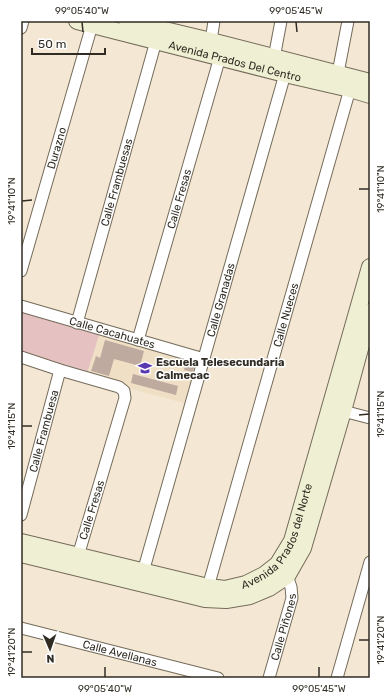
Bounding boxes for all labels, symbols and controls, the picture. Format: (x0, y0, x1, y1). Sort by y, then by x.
text: 99°05'40"W (55, 5, 109, 17)
text: 99°05'45"W (269, 5, 323, 17)
scale bar (32, 30, 105, 56)
text: 50 m (38, 37, 66, 51)
street label: Avenida Prados Del Centro (167, 38, 302, 84)
street label: Durazno (44, 126, 69, 170)
street label: Calle Frambuesas (98, 137, 135, 228)
text: 19°41'10"N (375, 165, 387, 213)
street label: Calle Fresas (164, 167, 194, 230)
text: 19°41'10"N (6, 177, 18, 225)
street label: Calle Granadas (204, 261, 237, 338)
street label: Calle Nueces (270, 281, 301, 348)
street label: Calle Cacahuates (68, 314, 157, 351)
place label: Escuela Telesecundaria Calmecac (156, 356, 284, 382)
school or university icon: Escuela Telesecundaria Calmecac (137, 360, 153, 376)
street label: Calle Frambuesa (26, 388, 61, 474)
text: 19°41'15"N (375, 390, 387, 438)
text: 19°41'15"N (6, 402, 18, 450)
street label: Calle Fresas (77, 478, 107, 541)
street label: Avenida Prados del Norte (240, 482, 315, 591)
street label: Calle Piñones (268, 593, 299, 662)
text: 19°41'20"N (375, 615, 387, 665)
text: 19°41'20"N (6, 627, 18, 677)
north arrow (30, 629, 70, 669)
street label: Calle Avellanas (81, 637, 159, 669)
text: N (46, 652, 55, 665)
text: 99°05'40"W (78, 683, 132, 695)
text: 99°05'45"W (292, 683, 346, 695)

